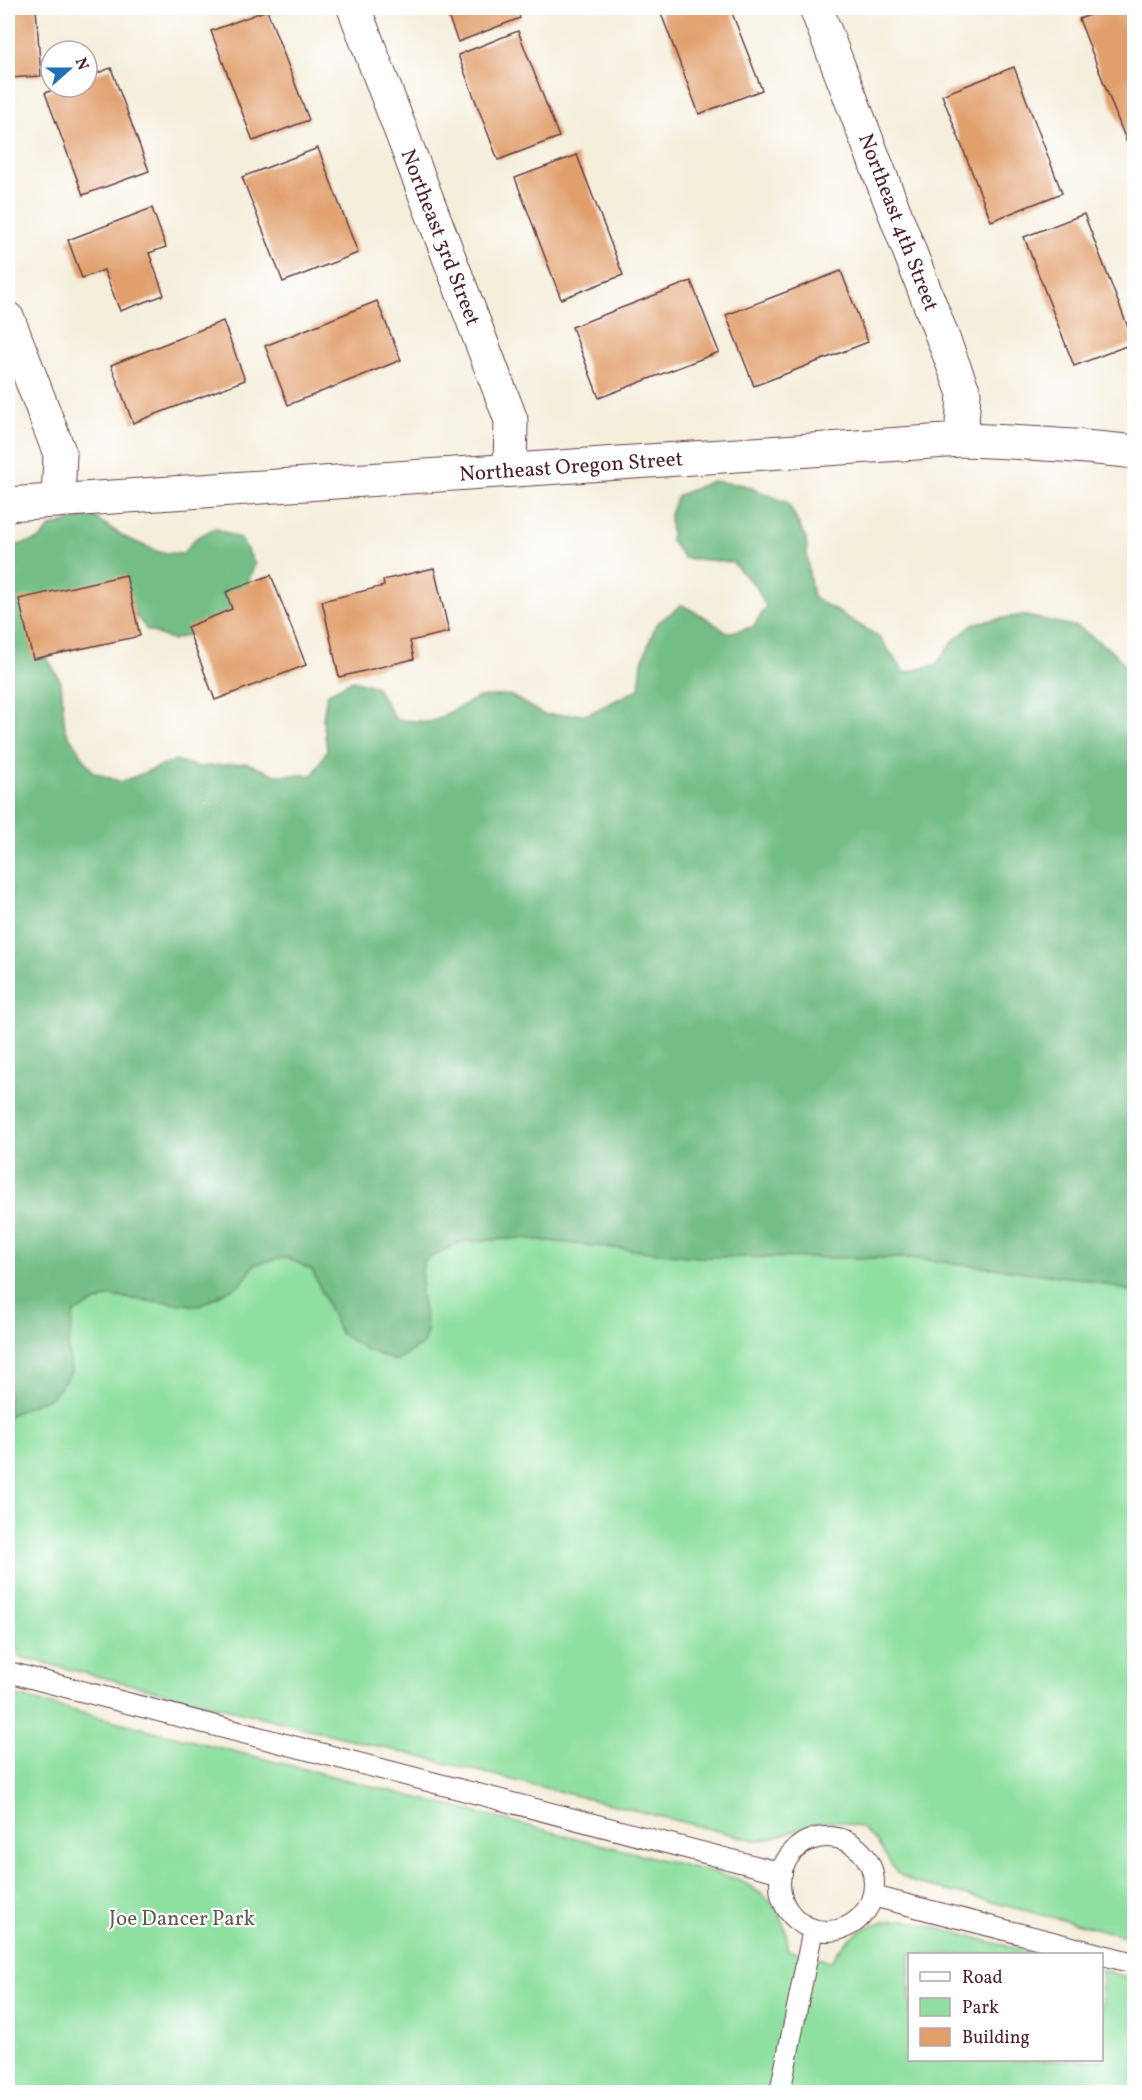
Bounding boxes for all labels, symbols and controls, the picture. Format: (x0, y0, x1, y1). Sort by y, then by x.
north arrow (39, 39, 99, 99)
text: N (69, 55, 94, 74)
street label: Northeast 4th Street (850, 130, 945, 316)
street label: Northeast 3rd Street (393, 145, 487, 330)
street label: Northeast Oregon Street (458, 445, 684, 490)
park label: Joe Dancer Park (109, 1905, 255, 1934)
legend (908, 1953, 1103, 2061)
text: Road (962, 1966, 1003, 1991)
text: Park (962, 1996, 999, 2021)
text: Building (962, 2026, 1030, 2051)

